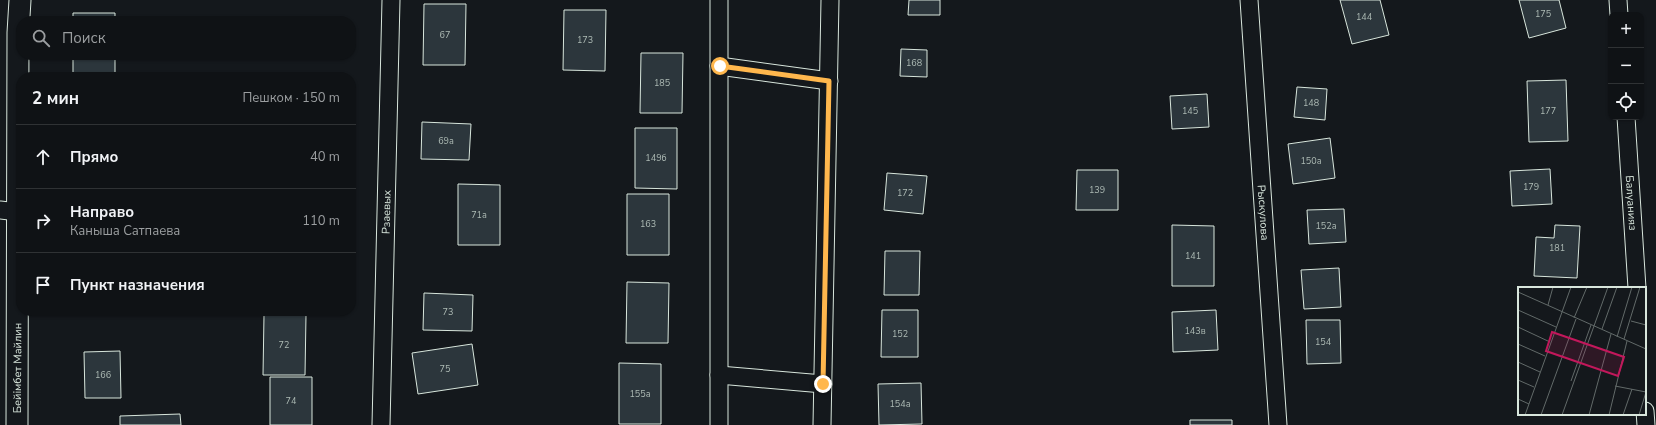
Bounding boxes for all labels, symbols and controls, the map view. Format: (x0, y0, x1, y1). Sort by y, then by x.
house number: 175 (1535, 8, 1551, 20)
house number: 144 (1356, 11, 1373, 23)
map controls (1608, 12, 1644, 120)
button: + (1608, 12, 1644, 48)
search box (16, 16, 356, 60)
icon: search (30, 27, 52, 49)
text: Поиск (62, 28, 106, 48)
house number: 67 (440, 29, 450, 41)
house number: 173 (577, 34, 593, 46)
button: − (1608, 48, 1644, 84)
route start (711, 57, 729, 75)
house number: 168 (906, 57, 922, 69)
house number: 185 (654, 77, 670, 89)
button: locate (1608, 84, 1644, 120)
text: 2 мин (32, 87, 79, 110)
text: Пешком · 150 m (242, 89, 340, 107)
house number: 148 (1303, 97, 1319, 109)
house number: 145 (1182, 105, 1198, 117)
house number: 177 (1540, 105, 1556, 117)
house number: 69а (438, 135, 454, 147)
icon: ahead (32, 146, 54, 168)
text: Прямо (70, 147, 118, 167)
text: 40 m (310, 148, 340, 166)
house number: 149б (645, 152, 667, 164)
house number: 150а (1300, 155, 1322, 167)
street label: Балуанияз (1622, 175, 1640, 231)
house number: 179 (1523, 181, 1539, 193)
house number: 139 (1089, 184, 1105, 196)
street label: Рыскулова (1254, 184, 1272, 241)
house number: 172 (897, 187, 913, 199)
street label: Рзаевых (378, 190, 395, 234)
text: Направо (70, 202, 134, 222)
house number: 71а (471, 209, 487, 221)
icon: right (32, 210, 54, 232)
text: 110 m (302, 212, 340, 230)
house number: 163 (640, 218, 656, 230)
house number: 152а (1315, 220, 1337, 232)
text: Каныша Сатпаева (70, 222, 180, 240)
house number: 181 (1549, 242, 1565, 254)
house number: 141 (1185, 250, 1201, 262)
icon: arrive (32, 274, 54, 296)
text: Пункт назначения (70, 275, 205, 295)
inset map (1518, 287, 1646, 415)
house number: 73 (443, 306, 453, 318)
street label: Бейімбет Майлин (10, 323, 25, 413)
house number: 143в (1184, 325, 1206, 337)
house number: 152 (892, 328, 908, 340)
house number: 154 (1315, 336, 1332, 348)
house number: 72 (279, 339, 289, 351)
house number: 75 (440, 363, 450, 375)
house number: 166 (95, 369, 111, 381)
route end (814, 375, 832, 393)
house number: 155а (629, 388, 651, 400)
house number: 74 (286, 395, 297, 407)
house number: 154а (889, 398, 911, 410)

